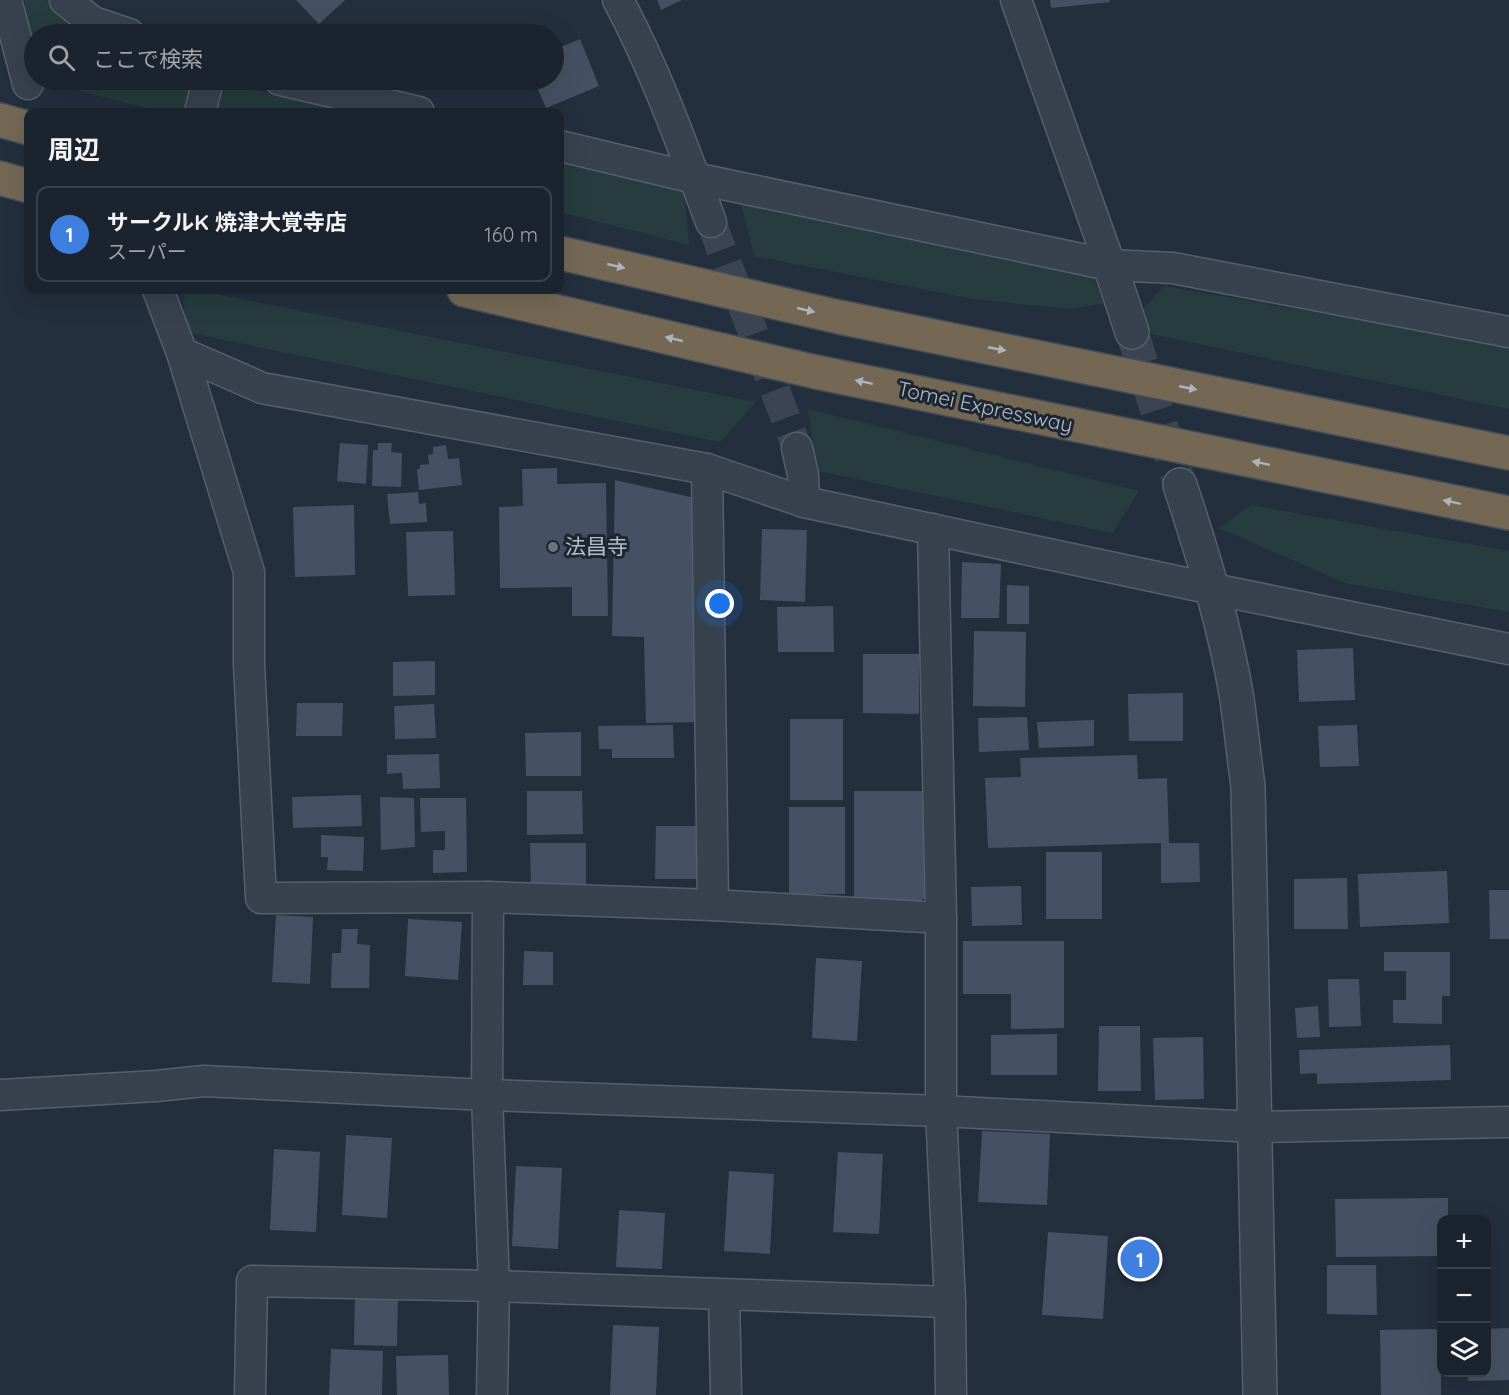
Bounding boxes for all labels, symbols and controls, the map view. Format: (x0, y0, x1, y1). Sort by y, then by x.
search box (24, 24, 564, 90)
icon: search (45, 41, 78, 74)
text: ここで検索 (93, 45, 203, 73)
text: 周辺 (48, 133, 100, 166)
text: サークルK 焼津大覚寺店 (107, 208, 347, 236)
text: 1 (66, 222, 73, 247)
text: 160 m (484, 222, 538, 247)
text: スーパー (107, 239, 187, 264)
one-way arrow (607, 261, 626, 271)
one-way arrow (797, 305, 816, 315)
one-way arrow (664, 333, 683, 343)
one-way arrow (988, 345, 1007, 355)
street label: Tomei Expressway (895, 375, 1075, 437)
one-way arrow (854, 377, 873, 386)
one-way arrow (1179, 384, 1198, 393)
one-way arrow (1251, 458, 1270, 467)
one-way arrow (1442, 497, 1461, 506)
place label: 法昌寺 (565, 533, 628, 559)
marker: 法昌寺 (546, 540, 560, 554)
your location (705, 589, 734, 618)
map controls (1437, 1215, 1491, 1377)
button: + (1437, 1215, 1491, 1269)
pin: 1 (1120, 1236, 1160, 1282)
button: − (1437, 1269, 1491, 1323)
button: layers (1437, 1323, 1491, 1377)

